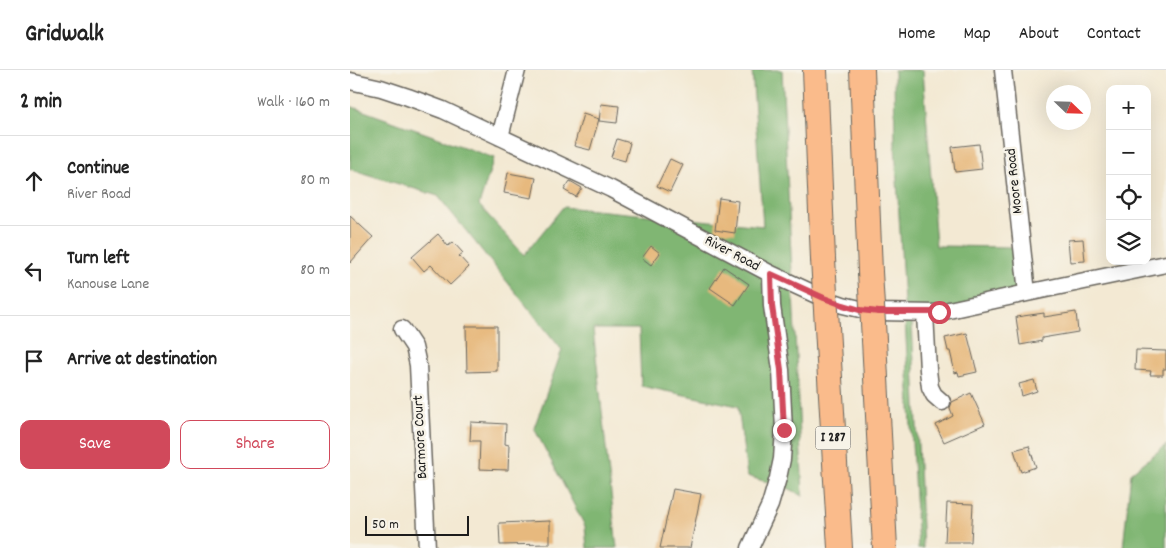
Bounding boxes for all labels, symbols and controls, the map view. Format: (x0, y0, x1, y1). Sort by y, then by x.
text: Gridwalk (25, 18, 104, 52)
text: Home (898, 22, 935, 47)
text: Map (963, 22, 991, 47)
text: About (1019, 22, 1059, 47)
text: Contact (1087, 22, 1141, 47)
north arrow (1046, 85, 1091, 130)
map controls (1106, 85, 1151, 265)
button: + (1106, 85, 1151, 130)
text: 2 min (20, 88, 62, 118)
text: Walk · 160 m (257, 91, 330, 114)
button: − (1106, 130, 1151, 175)
street label: Moore Road (1001, 147, 1029, 215)
text: Continue (67, 156, 129, 183)
icon: ahead (20, 167, 48, 195)
text: 80 m (300, 169, 330, 192)
button: locate (1106, 175, 1151, 220)
text: River Road (67, 183, 131, 206)
button: layers (1106, 220, 1151, 265)
street label: River Road (700, 230, 764, 278)
text: Turn left (67, 246, 130, 273)
icon: left (20, 257, 48, 285)
text: 80 m (300, 259, 330, 282)
text: Kanouse Lane (67, 273, 149, 296)
route start (928, 301, 951, 324)
icon: arrive (20, 347, 48, 375)
text: Arrive at destination (67, 347, 217, 374)
street label: Barmore Court (408, 394, 434, 479)
route end (773, 419, 796, 442)
button: Save (20, 420, 170, 469)
button: Share (180, 420, 330, 469)
road number: I 287 (816, 426, 850, 449)
scale bar (365, 513, 469, 536)
text: 50 m (372, 515, 399, 535)

